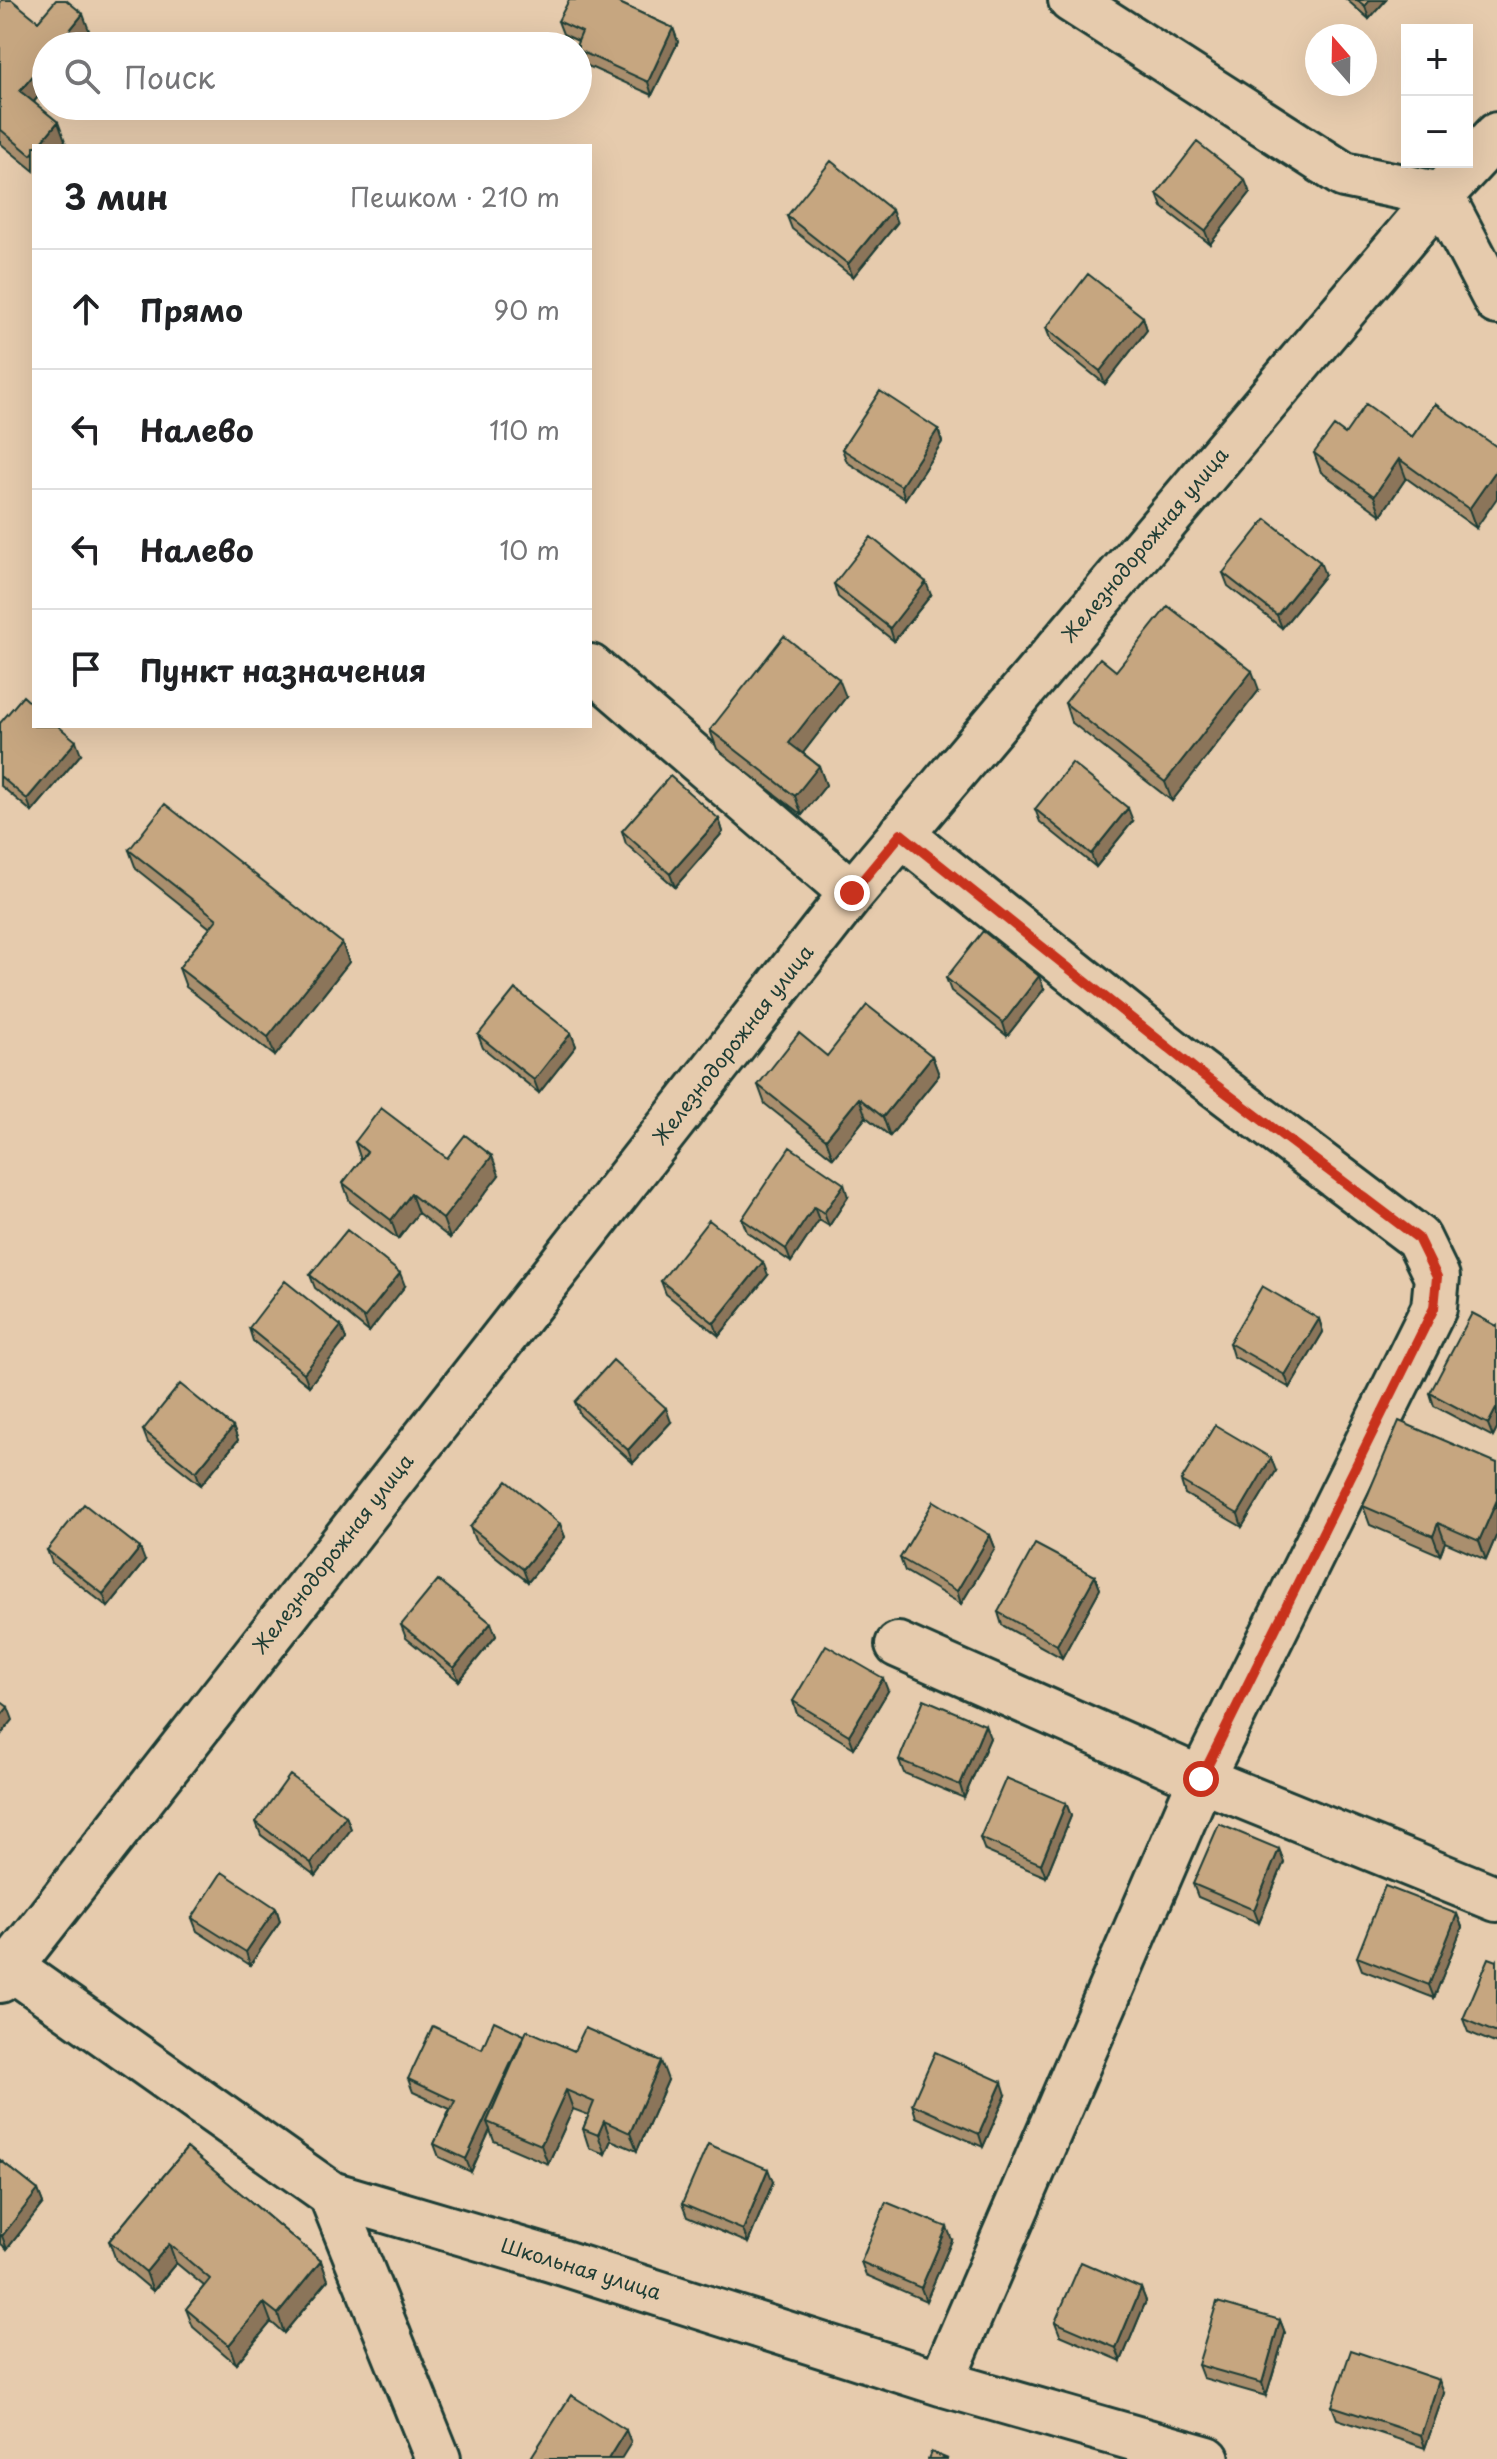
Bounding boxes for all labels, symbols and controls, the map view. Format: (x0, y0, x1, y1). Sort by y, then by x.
north arrow (1305, 24, 1377, 96)
map controls (1401, 24, 1473, 168)
button: + (1401, 24, 1473, 96)
search box (32, 32, 592, 120)
icon: search (60, 54, 104, 98)
text: Поиск (124, 54, 215, 99)
button: − (1401, 96, 1473, 168)
text: 3 мин (64, 170, 168, 222)
text: Пешком · 210 m (350, 177, 560, 216)
icon: ahead (64, 287, 108, 331)
text: Прямо (140, 287, 243, 332)
text: 90 m (493, 290, 560, 329)
icon: left (64, 407, 108, 451)
text: Налево (140, 407, 254, 452)
text: 110 m (489, 410, 560, 449)
street label: Железнодорожная улица (1053, 440, 1235, 649)
icon: left (64, 527, 108, 571)
text: Налево (140, 527, 254, 572)
text: 10 m (499, 530, 560, 569)
icon: arrive (64, 647, 108, 691)
text: Пункт назначения (140, 647, 426, 692)
route end (834, 875, 870, 911)
street label: Железнодорожная улица (644, 938, 820, 1151)
street label: Железнодорожная улица (244, 1447, 420, 1660)
route start (1183, 1761, 1219, 1797)
street label: Школьная улица (497, 2229, 665, 2307)

